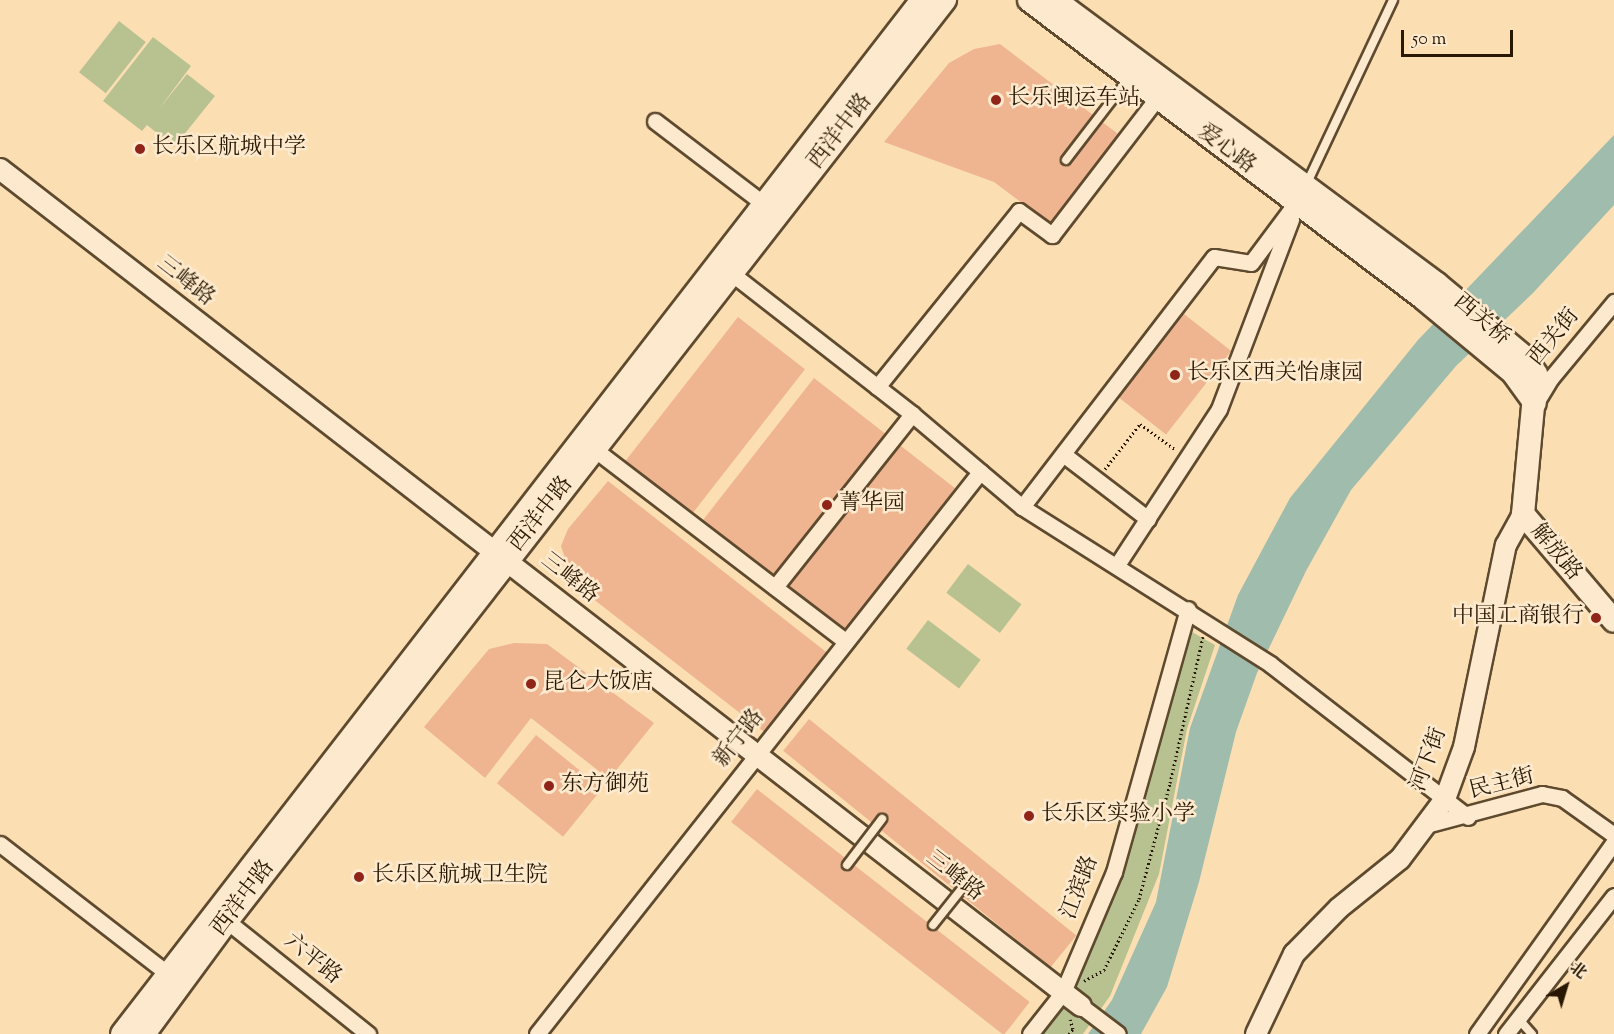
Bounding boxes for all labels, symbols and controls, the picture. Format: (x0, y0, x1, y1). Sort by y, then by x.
scale bar (1404, 18, 1516, 56)
text: 50 m (1412, 27, 1446, 53)
place label: 长乐闽运车站 (1008, 87, 1140, 113)
street label: 西洋中路 (804, 89, 878, 175)
marker: 长乐闽运车站 (989, 93, 1003, 107)
street label: 爱心路 (1192, 120, 1260, 180)
place label: 长乐区航城中学 (152, 136, 306, 162)
marker: 长乐区航城中学 (133, 142, 147, 156)
street label: 三峰路 (151, 251, 219, 313)
street label: 西关桥 (1447, 290, 1515, 352)
street label: 西关街 (1524, 304, 1586, 372)
place label: 长乐区西关怡康园 (1187, 362, 1363, 388)
marker: 长乐区西关怡康园 (1168, 368, 1182, 382)
street label: 西洋中路 (505, 472, 579, 558)
place label: 菁华园 (839, 492, 905, 518)
marker: 菁华园 (820, 498, 834, 512)
street label: 解放路 (1524, 519, 1586, 587)
street label: 三峰路 (535, 548, 603, 610)
place label: 中国工商银行 (1452, 605, 1584, 631)
marker: 中国工商银行 (1589, 611, 1603, 625)
place label: 昆仑大饭店 (543, 671, 653, 697)
marker: 昆仑大饭店 (524, 677, 538, 691)
street label: 新宁路 (709, 705, 771, 773)
street label: 河下街 (1406, 724, 1454, 796)
street label: 民主街 (1467, 764, 1537, 806)
place label: 东方御苑 (561, 773, 649, 799)
marker: 东方御苑 (542, 779, 556, 793)
place label: 长乐区实验小学 (1041, 803, 1195, 829)
marker: 长乐区实验小学 (1022, 809, 1036, 823)
street label: 三峰路 (920, 846, 988, 908)
street label: 江滨路 (1057, 852, 1105, 924)
street label: 西洋中路 (207, 856, 281, 942)
place label: 长乐区航城卫生院 (372, 864, 548, 890)
marker: 长乐区航城卫生院 (350, 868, 368, 886)
street label: 六平路 (278, 929, 346, 991)
north arrow (1536, 956, 1596, 1016)
text: 北 (1564, 957, 1591, 985)

